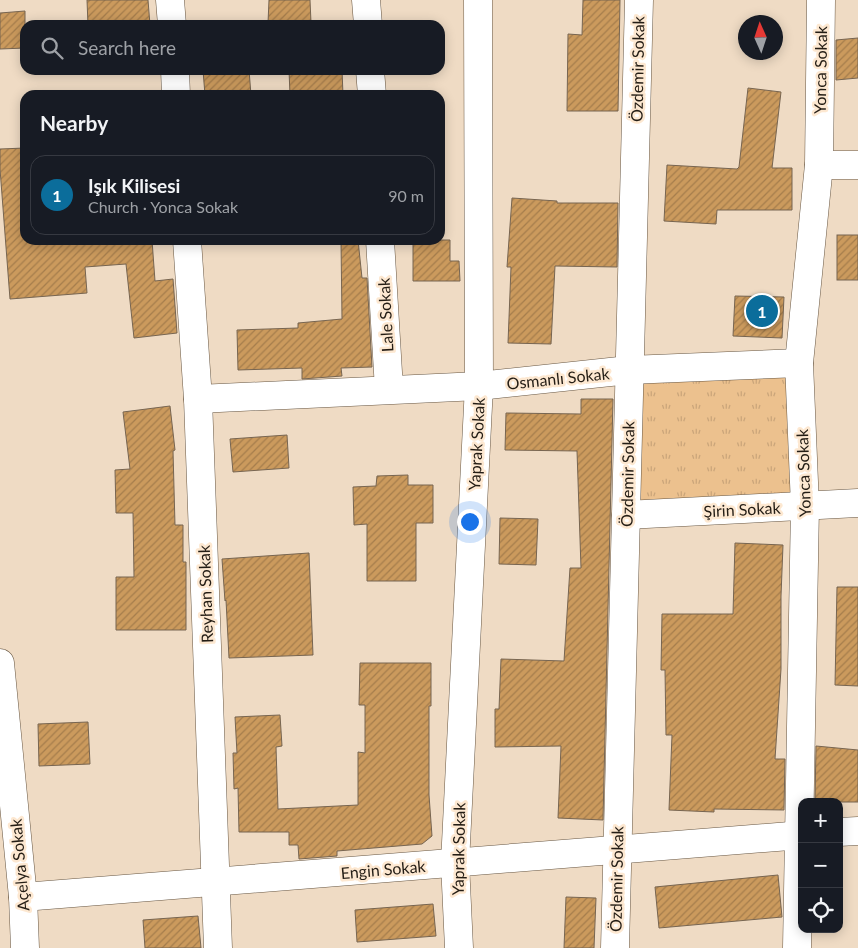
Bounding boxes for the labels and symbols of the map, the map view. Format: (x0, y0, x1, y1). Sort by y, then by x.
street label: Özdemir Sokak (627, 15, 647, 122)
north arrow (738, 15, 783, 60)
street label: Yonca Sokak (810, 25, 830, 114)
street label: Lale Sokak (374, 276, 396, 353)
pin: 1 (746, 292, 778, 330)
street label: Osmanlı Sokak (506, 363, 611, 393)
street label: Yaprak Sokak (464, 396, 488, 491)
street label: Özdemir Sokak (617, 420, 637, 527)
street label: Yonca Sokak (792, 428, 814, 517)
street label: Şirin Sokak (703, 497, 782, 521)
your location (457, 509, 483, 535)
street label: Reyhan Sokak (194, 544, 216, 643)
street label: Yaprak Sokak (448, 802, 468, 896)
street label: Açelya Sokak (5, 817, 32, 912)
street label: Özdemir Sokak (606, 825, 626, 932)
street label: Engin Sokak (340, 856, 427, 882)

